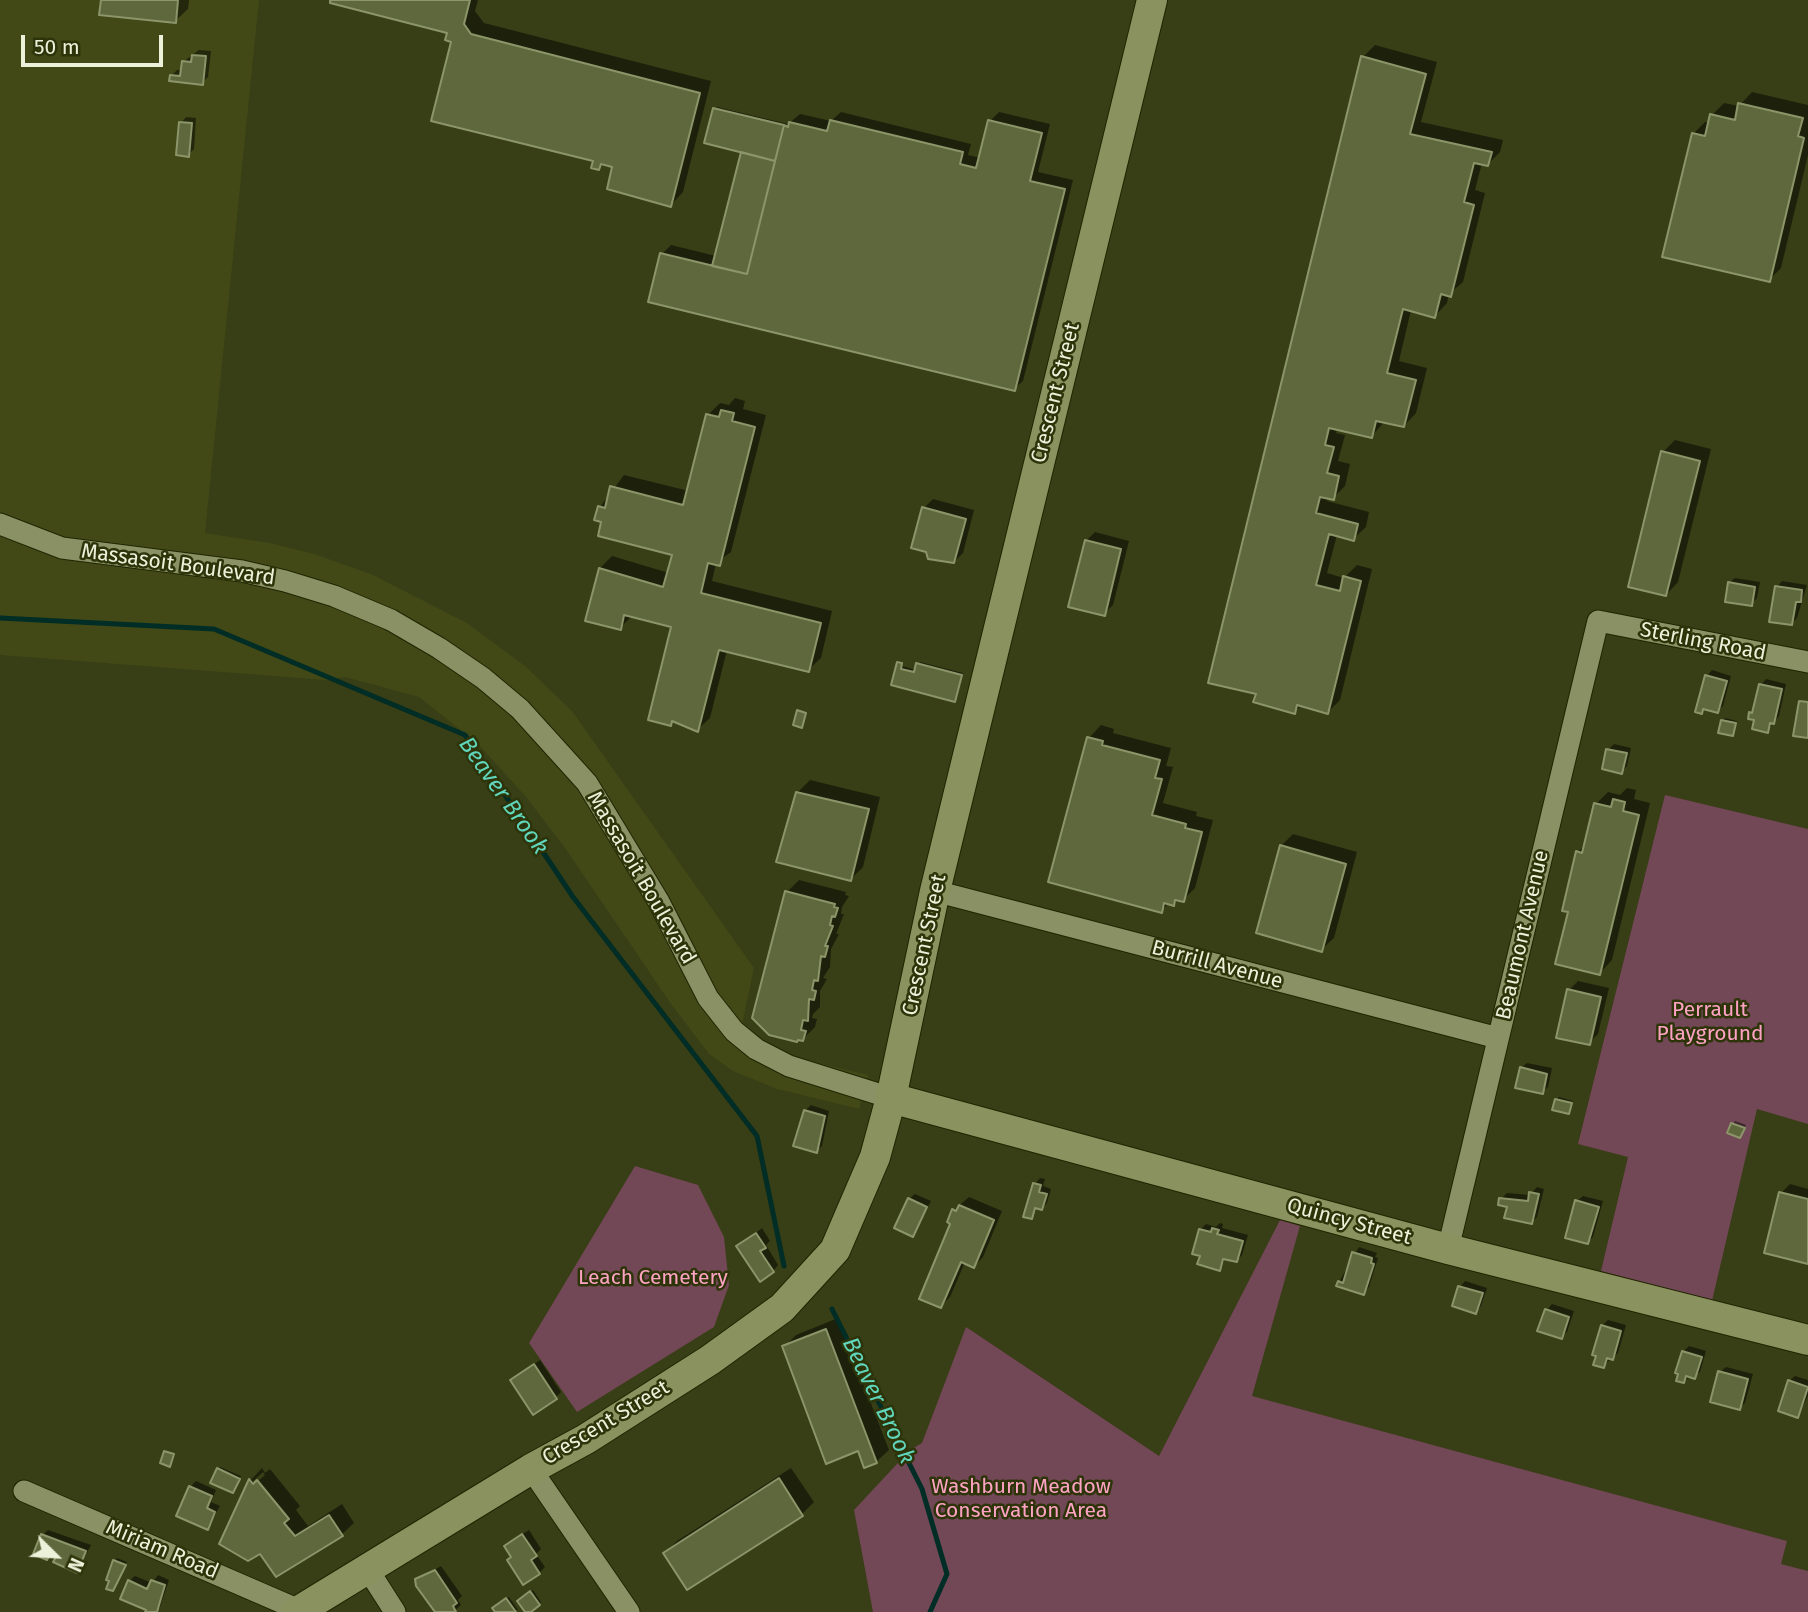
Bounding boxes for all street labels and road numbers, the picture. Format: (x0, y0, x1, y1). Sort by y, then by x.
street label: Crescent Street (1026, 320, 1086, 466)
street label: Massasoit Boulevard (80, 539, 276, 591)
street label: Sterling Road (1638, 617, 1768, 667)
street label: Massasoit Boulevard (581, 787, 701, 969)
street label: Beaumont Avenue (1491, 848, 1555, 1022)
street label: Crescent Street (898, 872, 952, 1018)
street label: Burrill Avenue (1149, 935, 1285, 995)
street label: Quincy Street (1284, 1193, 1414, 1251)
street label: Crescent Street (538, 1375, 674, 1471)
street label: Miriam Road (102, 1515, 222, 1585)

